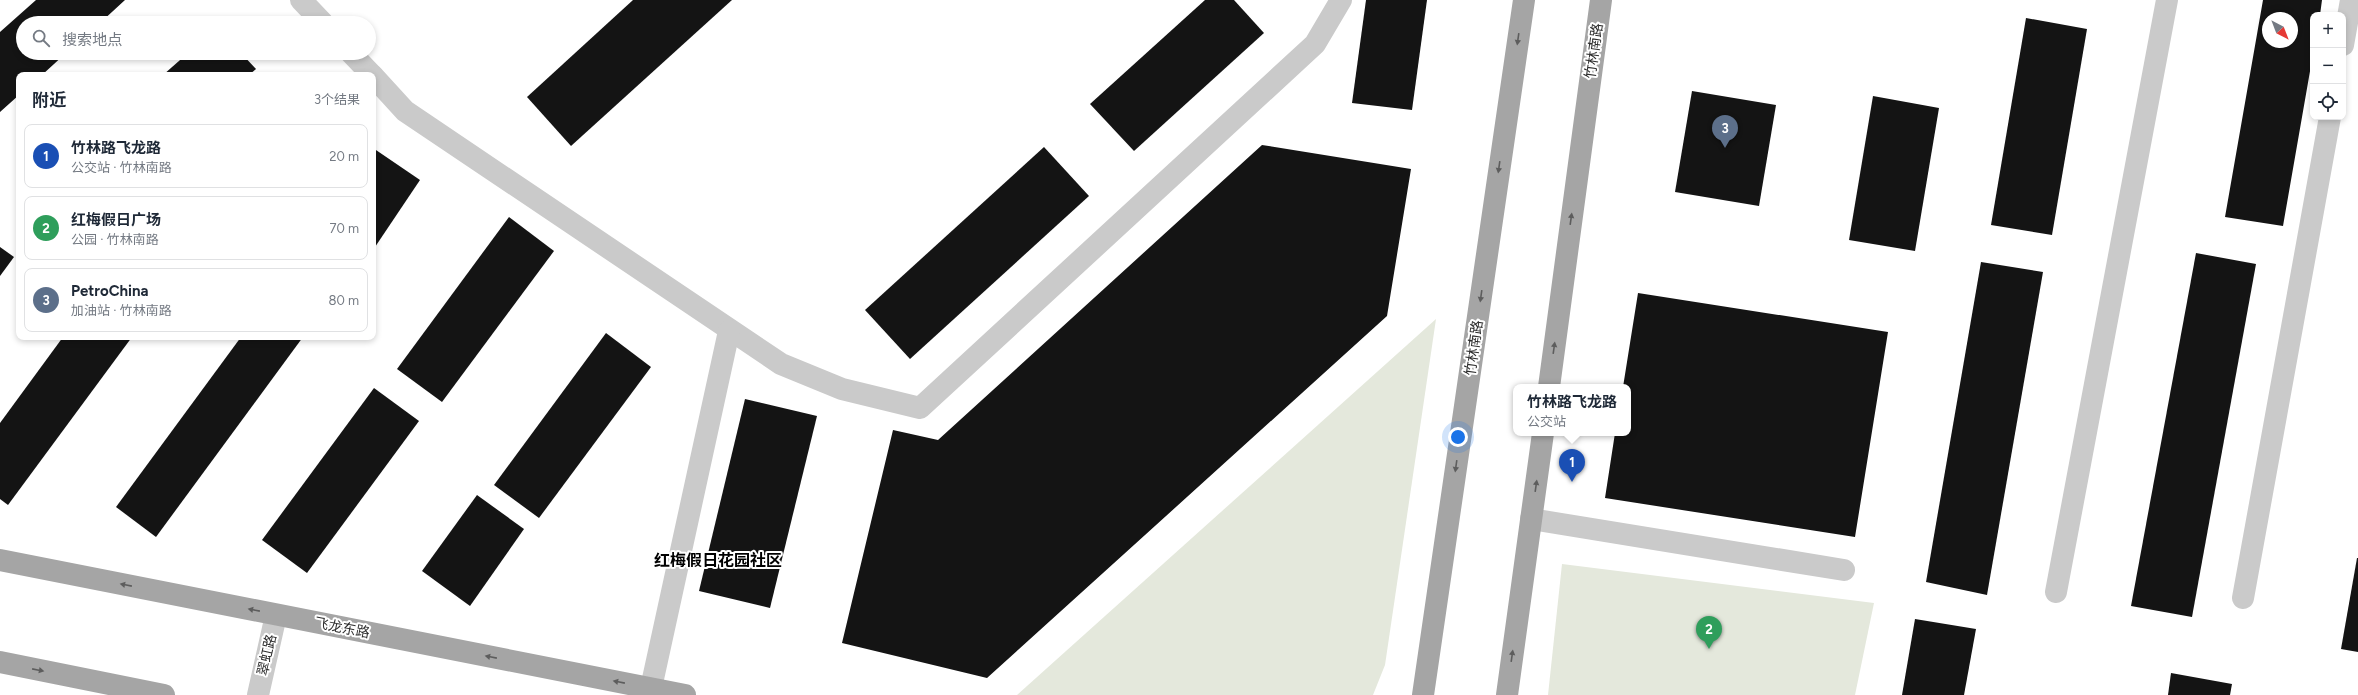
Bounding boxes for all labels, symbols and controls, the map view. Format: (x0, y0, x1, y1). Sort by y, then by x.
north arrow (2262, 12, 2298, 48)
map controls (2310, 12, 2346, 120)
button: + (2310, 12, 2346, 48)
search box (16, 16, 376, 60)
street label: 竹林南路 (1582, 22, 1606, 80)
icon: search (30, 27, 52, 49)
text: 搜索地点 (62, 31, 122, 49)
one-way arrow (1515, 33, 1521, 45)
button: − (2310, 48, 2346, 84)
button: locate (2310, 84, 2346, 120)
text: 附近 (32, 90, 66, 110)
text: 3个结果 (314, 92, 360, 107)
pin: 3 (1712, 115, 1738, 148)
text: 竹林路飞龙路 (71, 139, 161, 157)
text: 1 (43, 149, 49, 164)
text: 20 m (329, 149, 359, 164)
text: 公交站 · 竹林南路 (71, 160, 172, 175)
one-way arrow (1496, 161, 1502, 173)
text: 红梅假日广场 (71, 211, 161, 229)
one-way arrow (1568, 213, 1574, 226)
text: 2 (42, 221, 50, 236)
text: 70 m (329, 221, 359, 236)
text: 公园 · 竹林南路 (71, 232, 159, 247)
text: PetroChina (71, 282, 149, 300)
one-way arrow (1478, 290, 1484, 302)
text: 3 (42, 293, 50, 308)
text: 80 m (328, 293, 359, 308)
text: 加油站 · 竹林南路 (71, 303, 172, 318)
street label: 竹林南路 (1462, 319, 1486, 377)
one-way arrow (1551, 342, 1557, 354)
popup (1513, 384, 1631, 436)
text: 竹林路飞龙路 (1527, 393, 1617, 411)
text: 公交站 (1527, 414, 1566, 429)
your location (1448, 427, 1468, 447)
pin: 1 (1559, 449, 1585, 482)
one-way arrow (1453, 460, 1459, 472)
one-way arrow (1532, 480, 1539, 492)
district label: 红梅假日花园社区 (654, 551, 782, 570)
one-way arrow (120, 582, 132, 588)
one-way arrow (248, 607, 260, 613)
street label: 飞龙东路 (313, 614, 371, 642)
pin: 2 (1696, 616, 1722, 649)
street label: 翠虹路 (254, 633, 280, 677)
one-way arrow (1509, 650, 1516, 662)
one-way arrow (485, 654, 497, 660)
one-way arrow (32, 667, 44, 673)
one-way arrow (613, 679, 625, 685)

